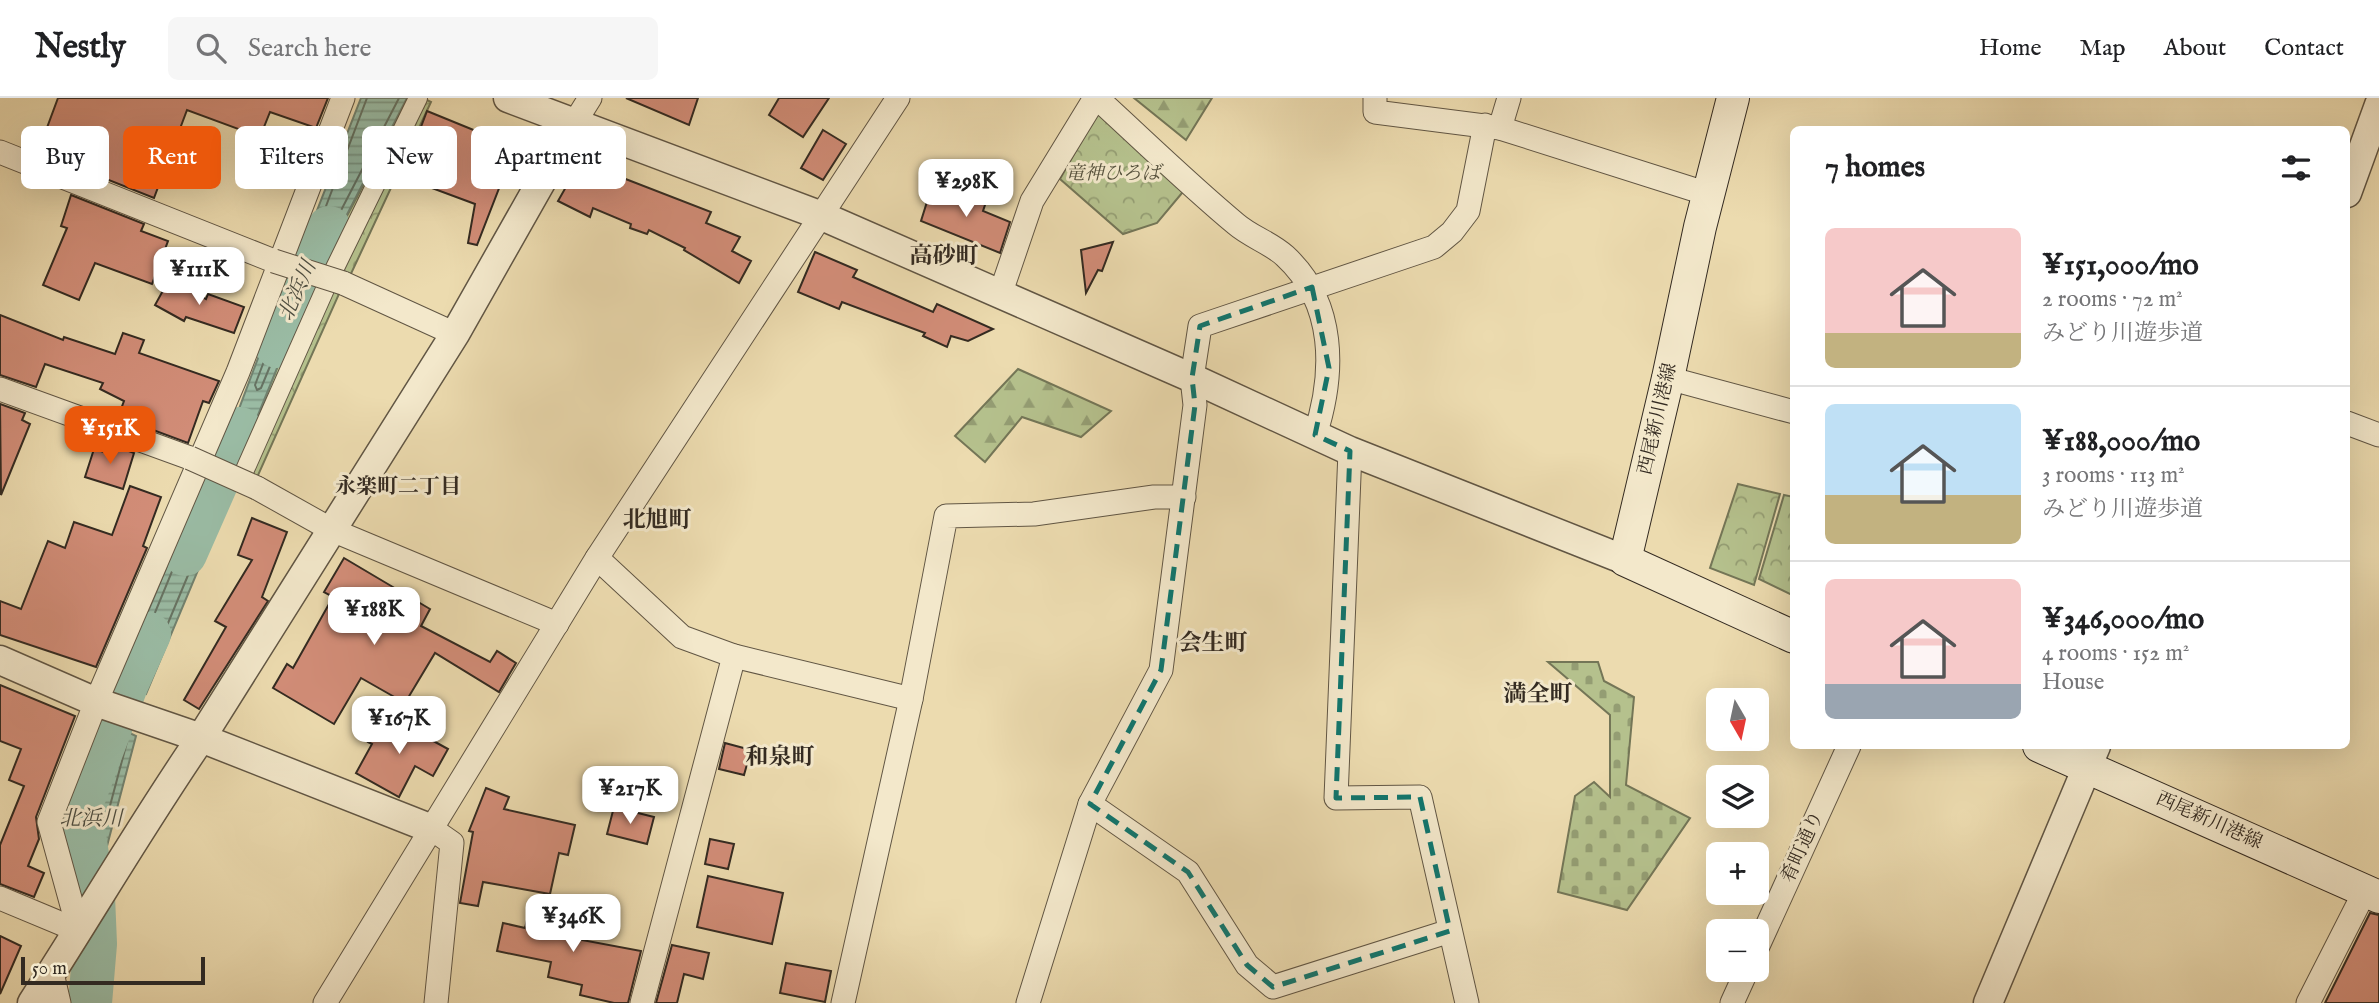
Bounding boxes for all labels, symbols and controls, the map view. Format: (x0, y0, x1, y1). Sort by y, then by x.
search box (168, 17, 658, 80)
text: Nestly (35, 27, 126, 69)
icon: search (192, 29, 230, 67)
text: Search here (248, 32, 372, 65)
text: Home (1979, 33, 2042, 64)
text: Map (2080, 33, 2126, 64)
text: About (2164, 33, 2226, 64)
text: Contact (2264, 33, 2344, 64)
chip: Buy (21, 126, 109, 189)
chip: Rent (123, 126, 221, 189)
chip: Filters (235, 126, 348, 189)
chip: New (362, 126, 457, 189)
chip: Apartment (471, 126, 626, 189)
text: 7 homes (1825, 149, 1925, 187)
icon: filters (2277, 149, 2315, 187)
pin: ¥298K (917, 159, 1015, 219)
park label: 竜神ひろば (1065, 162, 1164, 186)
text: ¥298K (934, 167, 998, 196)
district label: 高砂町 (910, 242, 979, 271)
text: ¥151,000/mo (2042, 247, 2199, 285)
pin: ¥111K (150, 248, 248, 307)
text: ¥111K (169, 255, 229, 284)
water label: 北浜川 (273, 255, 324, 325)
icon: home (1881, 256, 1965, 340)
text: 2 rooms · 72 m² (2042, 285, 2183, 314)
text: みどり川遊歩道 (2042, 319, 2203, 348)
street label: 西尾新川港線 (1633, 361, 1683, 477)
pin: ¥151K (61, 406, 159, 466)
text: ¥151K (81, 414, 139, 443)
text: ¥188,000/mo (2042, 423, 2200, 461)
icon: home (1881, 432, 1965, 516)
text: 3 rooms · 113 m² (2042, 461, 2185, 490)
district label: 永楽町二丁目 (335, 474, 461, 501)
text: みどり川遊歩道 (2042, 495, 2203, 524)
district label: 北旭町 (623, 506, 692, 535)
pin: ¥188K (325, 588, 423, 647)
text: ¥188K (344, 595, 404, 624)
text: ¥346,000/mo (2042, 601, 2204, 639)
icon: home (1881, 607, 1965, 691)
district label: 会生町 (1179, 629, 1248, 658)
text: 4 rooms · 152 m² (2042, 639, 2189, 668)
text: House (2042, 668, 2104, 697)
district label: 満全町 (1504, 680, 1573, 709)
north arrow (1706, 688, 1769, 751)
map controls (1706, 688, 1769, 982)
pin: ¥167K (350, 696, 448, 756)
text: ¥167K (368, 704, 430, 733)
district label: 和泉町 (746, 743, 815, 772)
button: layers (1706, 765, 1769, 828)
pin: ¥217K (581, 766, 679, 826)
text: ¥217K (598, 774, 662, 803)
street label: 西尾新川港線 (2152, 787, 2266, 855)
water label: 北浜川 (60, 806, 124, 833)
street label: 肴町通り (1777, 807, 1829, 887)
button: + (1706, 842, 1769, 905)
pin: ¥346K (524, 894, 622, 954)
text: ¥346K (542, 902, 604, 931)
button: − (1706, 919, 1769, 982)
scale bar (21, 954, 205, 986)
text: 50 m (32, 957, 67, 981)

